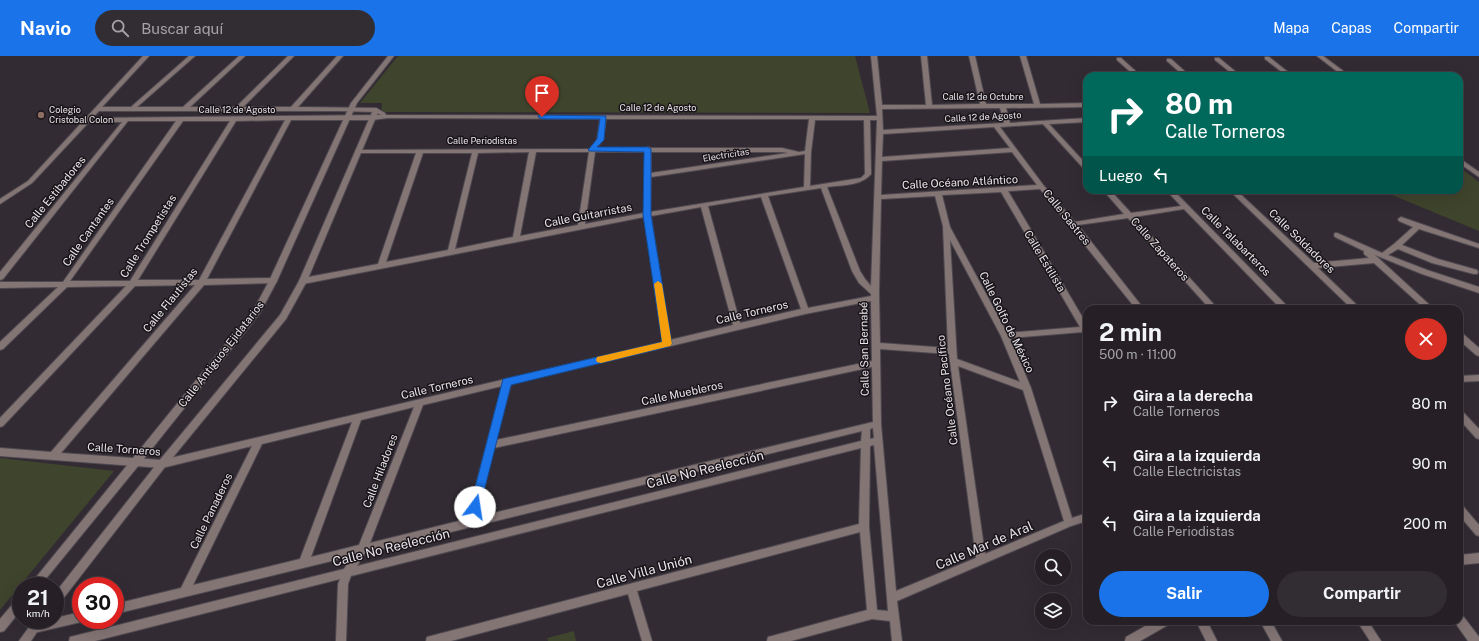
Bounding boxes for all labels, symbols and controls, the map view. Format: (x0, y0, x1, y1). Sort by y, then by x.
search box (95, 10, 375, 46)
text: Navio (20, 17, 71, 39)
icon: search (109, 17, 131, 39)
text: Buscar aquí (141, 20, 223, 37)
text: Mapa (1273, 20, 1309, 36)
text: Capas (1331, 20, 1372, 36)
text: Compartir (1394, 20, 1459, 36)
pin (525, 76, 559, 117)
icon: arrive (531, 82, 553, 104)
text: 80 m (1165, 87, 1233, 120)
icon: right (1099, 88, 1151, 140)
street label: Calle 12 de Octubre (943, 91, 1024, 102)
street label: Calle 12 de Agosto (620, 102, 696, 113)
place label: Colegio Cristobal Colon (49, 104, 113, 125)
street label: Calle 12 de Agosto (199, 104, 275, 115)
street label: Calle 12 de Agosto (944, 109, 1022, 124)
marker: Colegio Cristobal Colon (36, 110, 46, 120)
text: Calle Torneros (1165, 121, 1285, 142)
street label: Calle Periodistas (447, 135, 517, 146)
street label: Electricitas (702, 145, 750, 164)
street label: Calle Estibadores (22, 153, 88, 230)
icon: left (1150, 164, 1172, 186)
text: Luego (1099, 167, 1142, 184)
street label: Calle Océano Atlántico (902, 173, 1018, 191)
street label: Calle Sastres (1041, 187, 1093, 247)
street label: Calle Trompetistas (118, 192, 179, 280)
street label: Calle Cantantes (60, 195, 116, 268)
street label: Calle Guitarristas (543, 201, 633, 229)
street label: Calle Talabarteros (1199, 204, 1273, 278)
street label: Calle Soldadores (1267, 207, 1338, 276)
street label: Calle Zapateros (1129, 215, 1192, 283)
street label: Calle Estilista (1022, 228, 1068, 294)
street label: Calle Flautistas (140, 265, 200, 335)
street label: Calle Golfo de México (977, 270, 1037, 374)
street label: Calle Antiguos Ejidatarios (176, 298, 266, 409)
street label: Calle Torneros (715, 298, 790, 326)
street label: Calle San Bernabé (857, 302, 871, 396)
text: 2 min (1099, 318, 1162, 346)
button: close (1405, 318, 1447, 360)
street label: Calle Océano Pacífico (934, 334, 960, 446)
text: 500 m · 11:00 (1099, 347, 1176, 362)
street label: Calle Torneros (400, 373, 475, 401)
street label: Calle Muebleros (640, 378, 724, 407)
text: Gira a la derecha (1133, 387, 1253, 404)
icon: right (1099, 392, 1121, 414)
text: 80 m (1412, 395, 1447, 412)
text: Calle Torneros (1133, 404, 1220, 419)
street label: Calle Hiladores (360, 432, 400, 510)
street label: Calle Torneros (87, 440, 161, 458)
text: Gira a la izquierda (1133, 447, 1261, 464)
street label: Calle No Reelección (645, 448, 765, 491)
icon: left (1099, 452, 1121, 474)
text: 90 m (1412, 455, 1447, 472)
text: Calle Electricistas (1133, 464, 1241, 479)
street label: Calle Panaderos (187, 471, 235, 551)
position arrow (454, 486, 496, 528)
text: Gira a la izquierda (1133, 507, 1261, 524)
icon: left (1099, 512, 1121, 534)
text: 200 m (1403, 515, 1447, 532)
street label: Calle Mar de Aral (933, 518, 1035, 573)
text: Calle Periodistas (1133, 524, 1234, 539)
street label: Calle No Reelección (331, 526, 451, 569)
map controls (1035, 549, 1071, 629)
button: search (1035, 549, 1071, 585)
street label: Calle Villa Unión (595, 552, 694, 591)
button: Salir (1099, 571, 1269, 617)
button: Compartir (1277, 571, 1447, 617)
speed limit sign: 30 (72, 577, 124, 629)
text: 21 (27, 586, 49, 610)
button: layers (1035, 593, 1071, 629)
text: km/h (26, 607, 50, 619)

